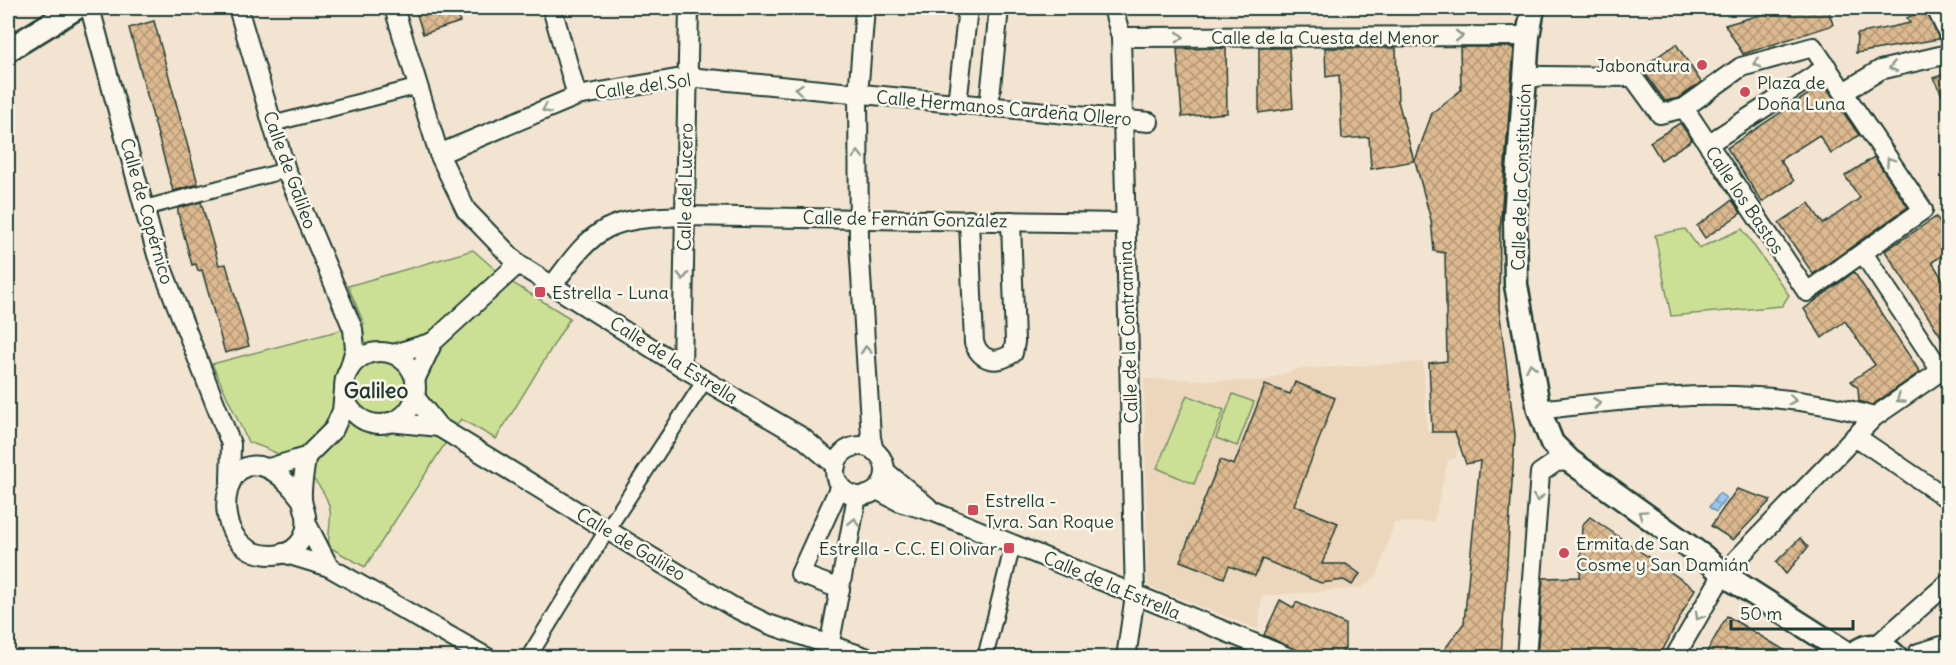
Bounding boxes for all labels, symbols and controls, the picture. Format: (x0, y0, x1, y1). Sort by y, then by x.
street label: Calle de la Cuesta del Menor (1211, 26, 1440, 49)
one-way arrow (1454, 30, 1463, 43)
one-way arrow (1175, 31, 1184, 43)
place label: Jabonatura (1596, 54, 1690, 77)
one-way arrow (1752, 55, 1762, 68)
marker: Jabonatura (1695, 58, 1709, 72)
one-way arrow (1889, 59, 1899, 72)
street label: Calle del Sol (594, 68, 692, 104)
place label: Plaza de Doña Luna (1757, 71, 1846, 115)
one-way arrow (795, 83, 804, 96)
street label: Calle de la Constitución (1506, 83, 1536, 271)
street label: Calle Hermanos Cardeña Ollero (875, 85, 1133, 131)
marker: Plaza de Doña Luna (1738, 85, 1752, 99)
one-way arrow (542, 102, 553, 114)
street label: Calle de Galileo (258, 108, 322, 232)
street label: Calle del Lucero (672, 123, 698, 251)
street label: Calle de Copérnico (115, 135, 179, 287)
street label: Calle los Bastos (1700, 142, 1790, 258)
one-way arrow (852, 151, 864, 160)
one-way arrow (1886, 157, 1897, 168)
street label: Calle de Fernán González (802, 206, 1008, 232)
street label: Calle de la Contramina (1113, 240, 1143, 424)
one-way arrow (677, 271, 690, 280)
place label: Estrella - Luna (552, 281, 669, 304)
marker: Estrella - Luna (533, 285, 547, 299)
street label: Calle de la Estrella (606, 311, 742, 409)
one-way arrow (860, 346, 873, 355)
one-way arrow (1525, 362, 1538, 372)
district label: Galileo (344, 377, 408, 404)
one-way arrow (1896, 392, 1907, 403)
one-way arrow (1787, 393, 1796, 405)
one-way arrow (1593, 397, 1602, 409)
place label: Estrella - Tvra. San Roque (985, 489, 1114, 533)
one-way arrow (1532, 493, 1545, 502)
street label: Calle de Galileo (572, 502, 690, 586)
marker: Estrella - Tvra. San Roque (966, 503, 980, 517)
one-way arrow (1638, 510, 1649, 521)
one-way arrow (847, 518, 859, 527)
place label: Ermita de San Cosme y San Damián (1576, 532, 1749, 576)
place label: Estrella - C.C. El Olivar (819, 537, 998, 560)
marker: Estrella - C.C. El Olivar (1002, 541, 1016, 555)
street label: Calle de la Estrella (1040, 546, 1184, 624)
marker: Ermita de San Cosme y San Damián (1557, 546, 1571, 560)
scale bar (1731, 593, 1852, 631)
text: 50 m (1740, 602, 1782, 625)
one-way arrow (1694, 610, 1706, 620)

